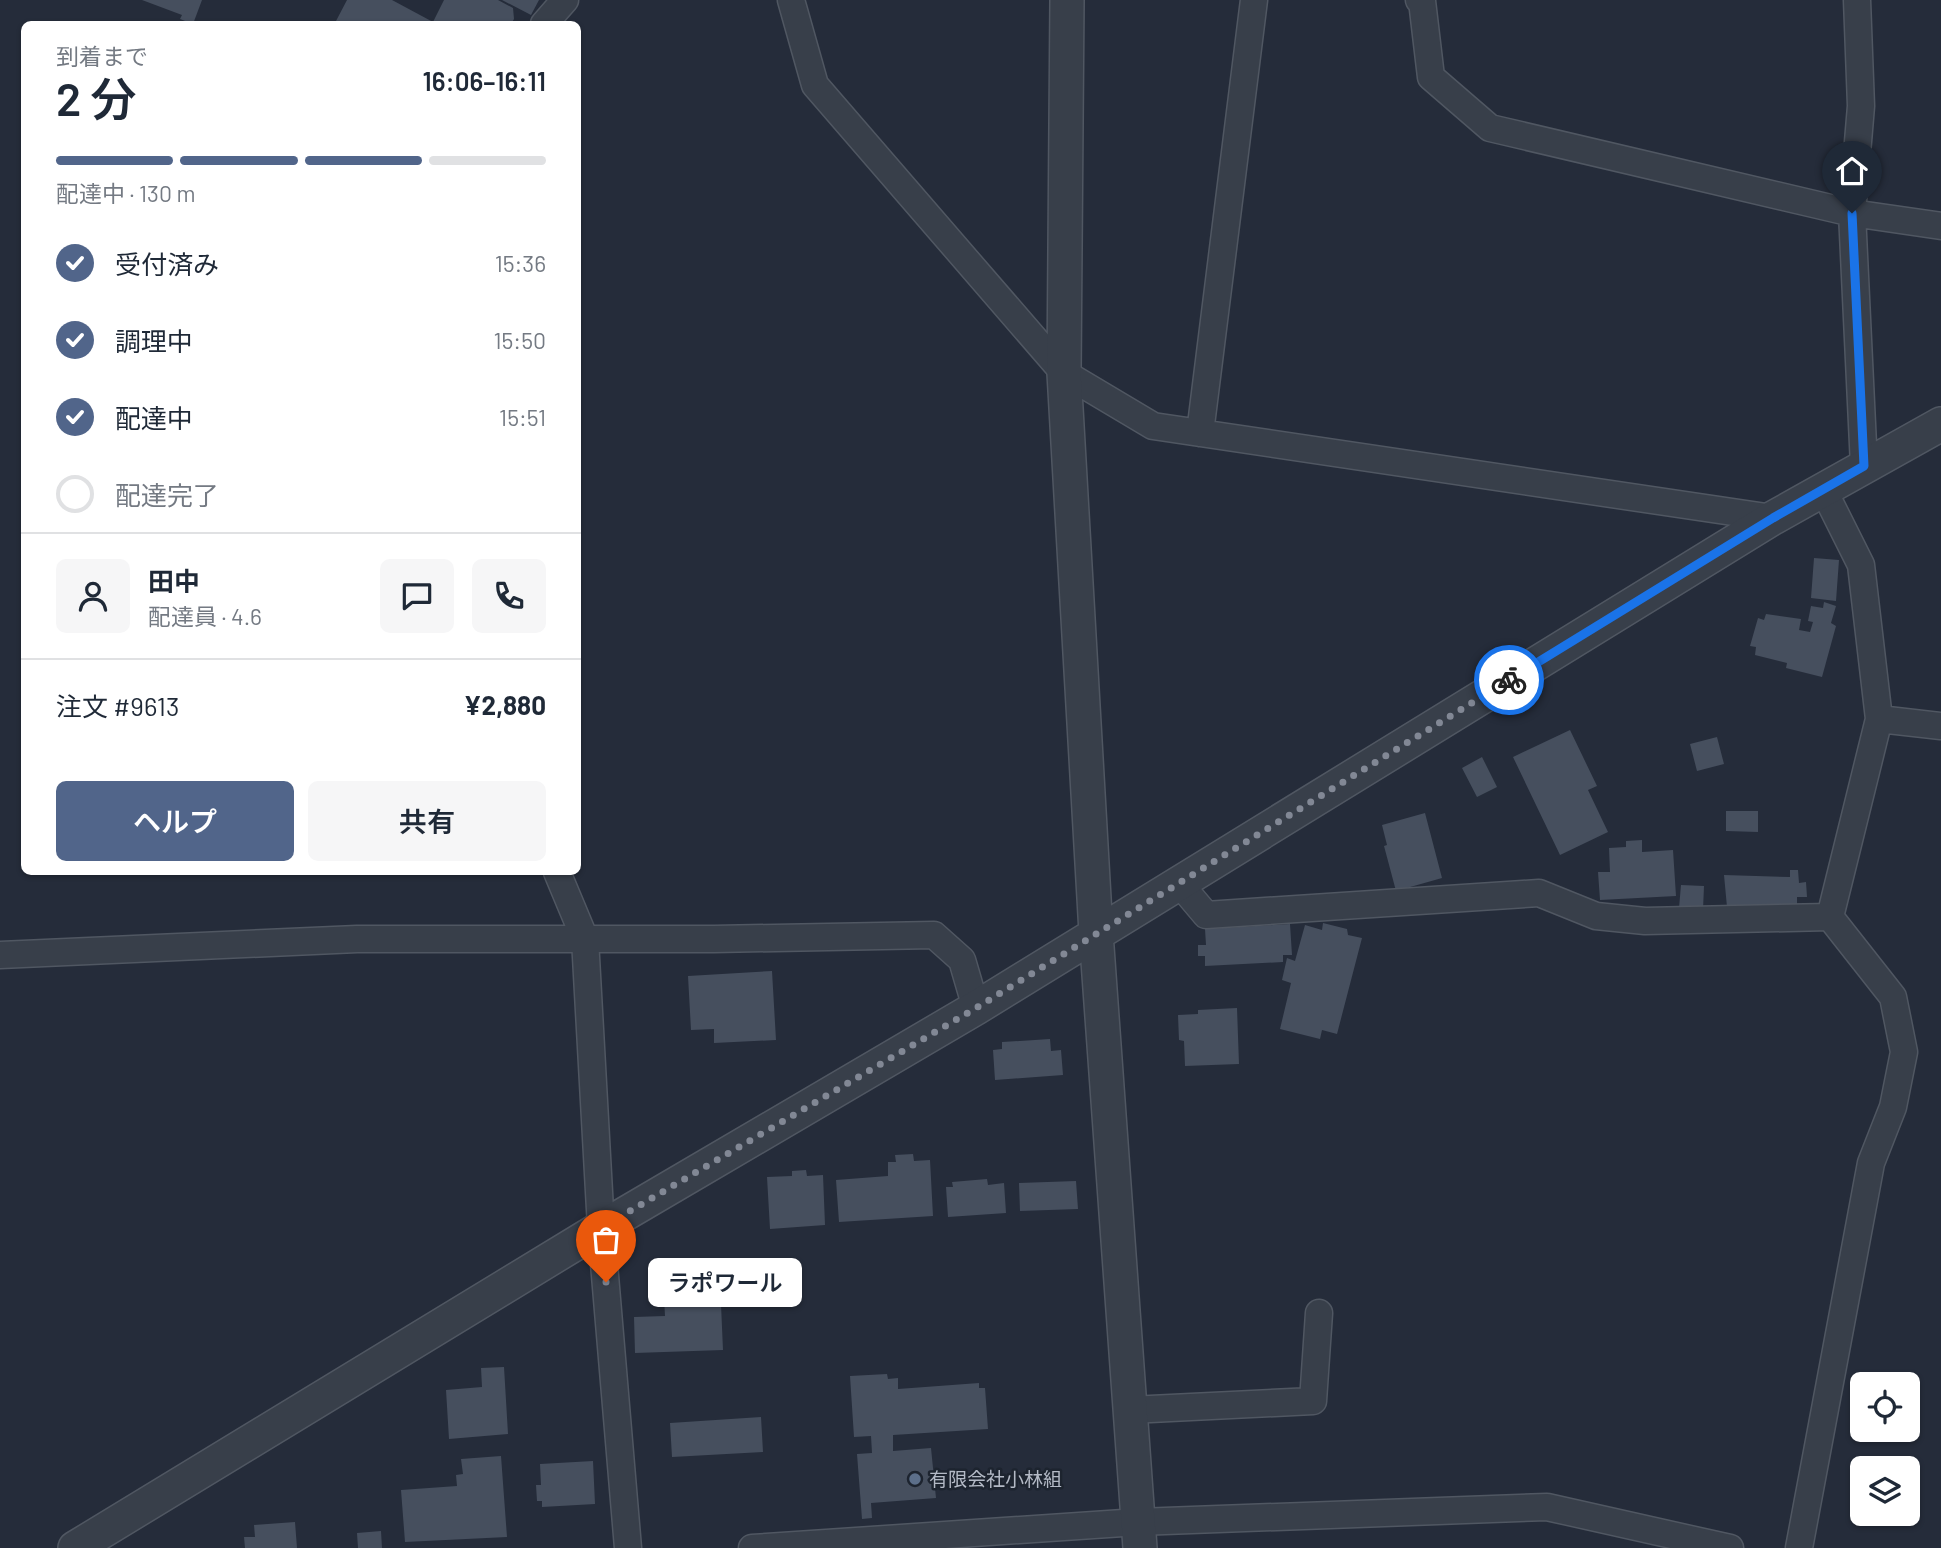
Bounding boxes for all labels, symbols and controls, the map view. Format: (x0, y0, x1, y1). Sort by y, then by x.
text: 到着まで (56, 42, 148, 70)
text: 16:06–16:11 (422, 65, 546, 96)
text: 2 分 (56, 70, 137, 125)
pin (1822, 141, 1882, 213)
icon: home (1833, 152, 1871, 190)
text: 配達中 · 130 m (56, 179, 196, 207)
icon: check (56, 244, 94, 282)
text: 受付済み (115, 248, 219, 279)
text: 15:36 (495, 249, 546, 277)
icon: check (56, 321, 94, 359)
text: 調理中 (115, 325, 193, 356)
text: 15:50 (494, 326, 546, 354)
icon: check (56, 398, 94, 436)
text: 配達中 (115, 402, 193, 433)
text: 15:51 (499, 403, 546, 431)
text: 配達完了 (115, 479, 219, 510)
button: person (56, 559, 130, 633)
button: chat (380, 559, 454, 633)
button: phone (472, 559, 546, 633)
text: 田中 (148, 565, 200, 596)
text: 配達員 · 4.6 (148, 602, 262, 630)
courier (1474, 645, 1544, 715)
icon: bike (1490, 661, 1528, 699)
text: ¥2,880 (464, 689, 546, 720)
text: 注文 #9613 (56, 690, 179, 721)
button: ヘルプ (56, 781, 294, 861)
button: 共有 (308, 781, 546, 861)
pin (576, 1210, 636, 1282)
icon: bag (587, 1221, 625, 1259)
callout: ラポワール (648, 1258, 802, 1306)
text: ラポワール (668, 1268, 783, 1296)
map controls (1850, 1372, 1920, 1526)
button: locate (1850, 1372, 1920, 1442)
button: layers (1850, 1456, 1920, 1526)
place label: 有限会社小林組 (929, 1467, 1062, 1490)
marker: 有限会社小林組 (907, 1471, 923, 1487)

